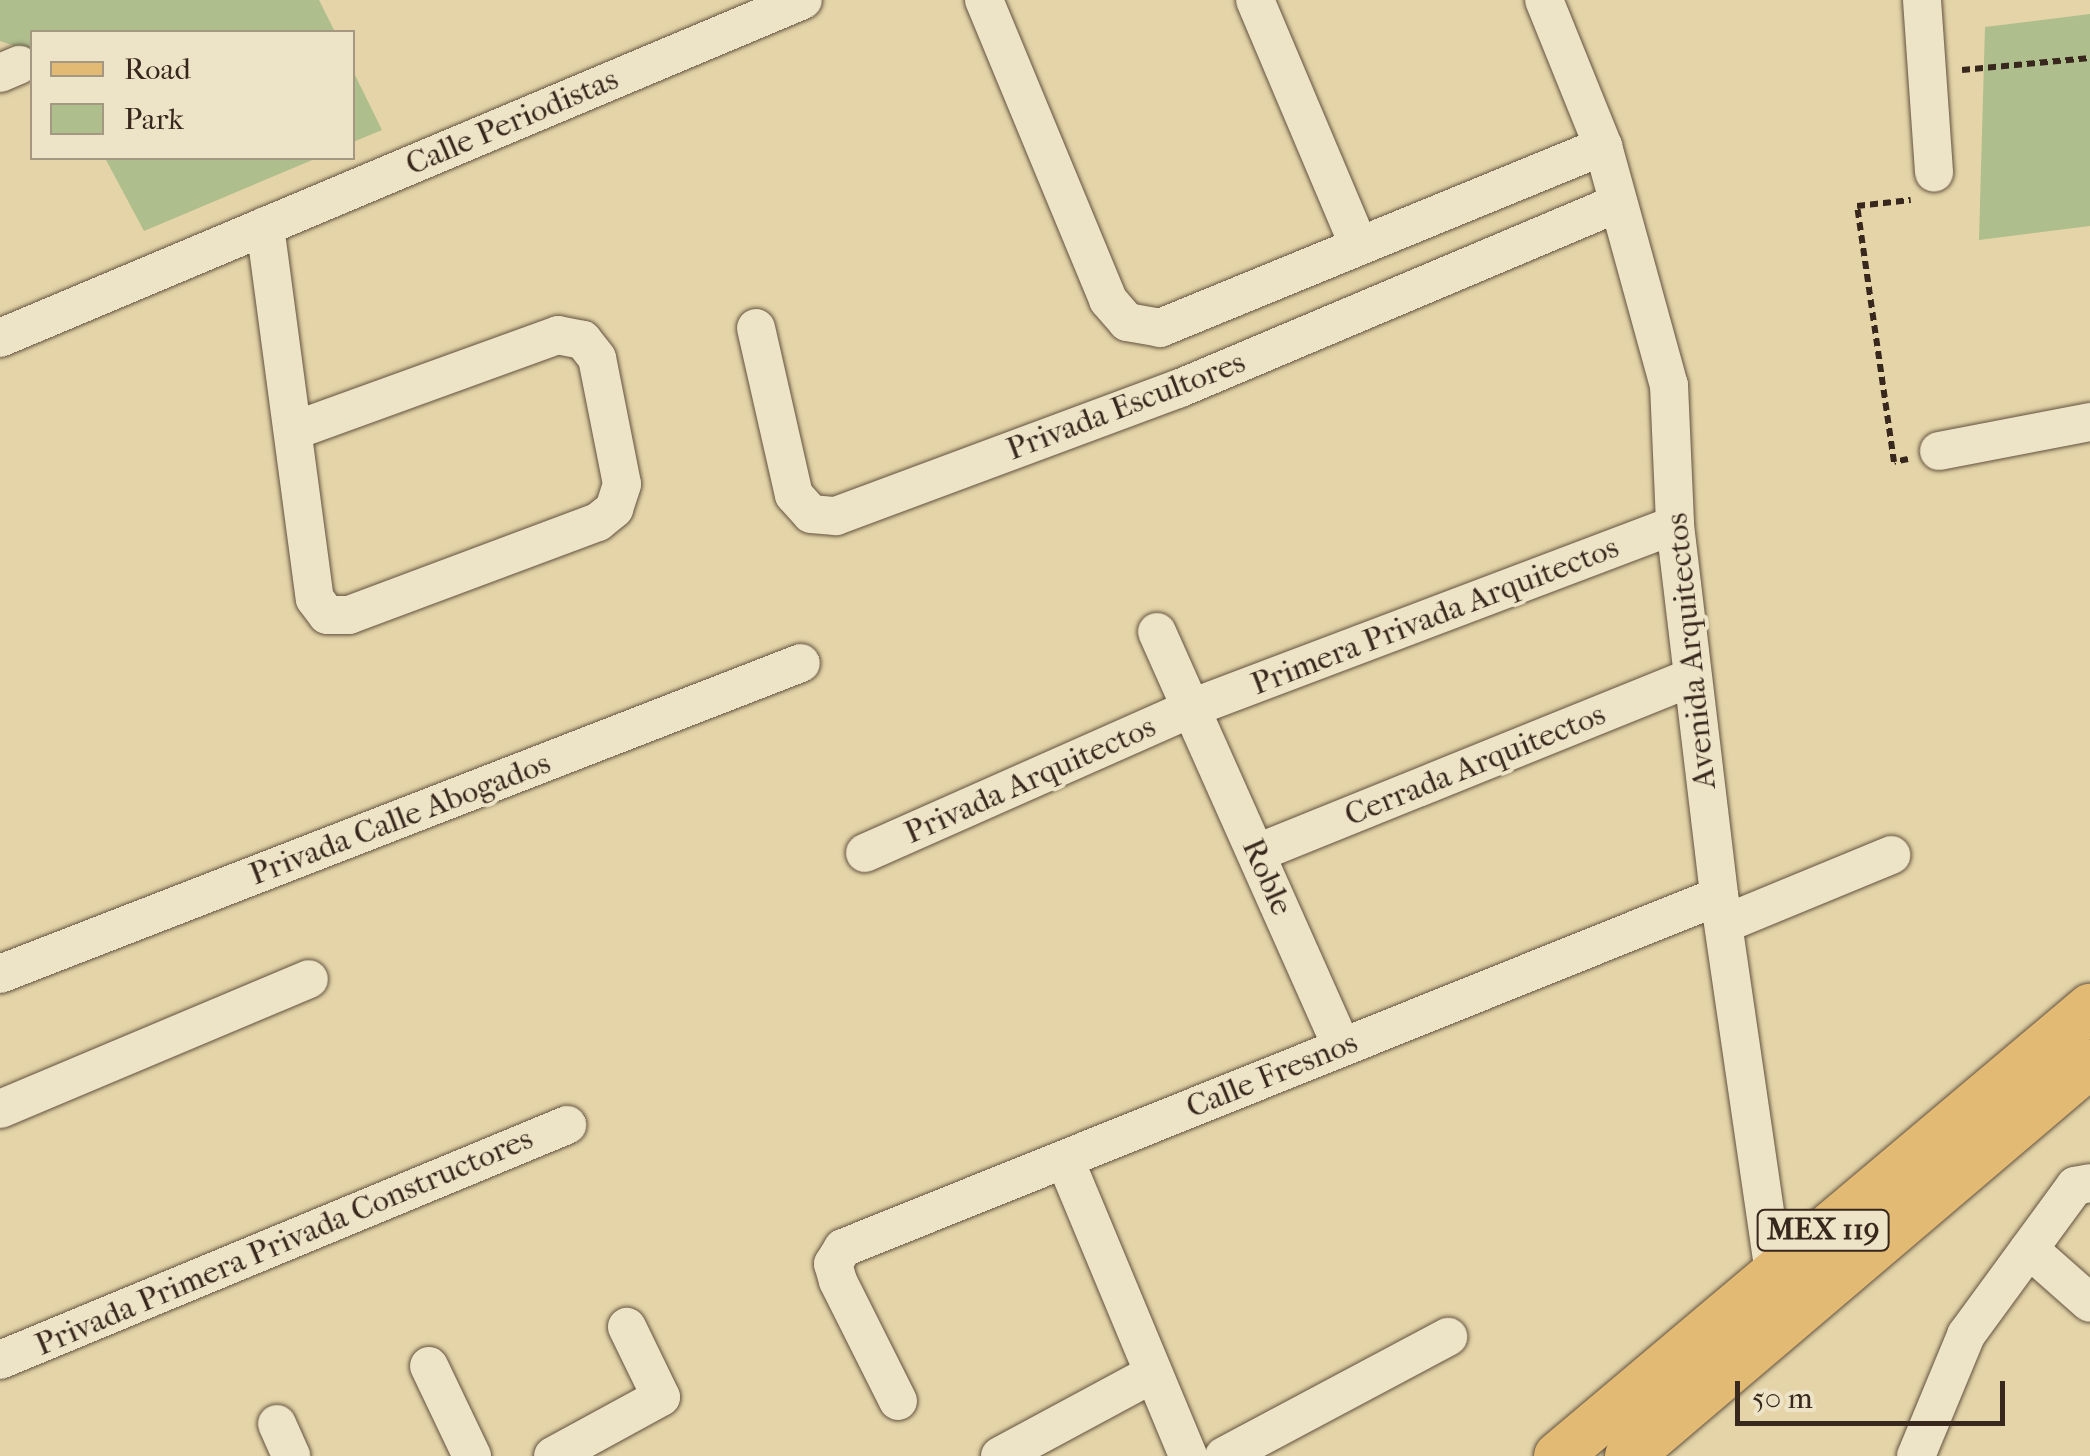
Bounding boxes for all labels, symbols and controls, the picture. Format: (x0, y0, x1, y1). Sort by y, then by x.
legend (30, 30, 355, 160)
text: Road (124, 52, 191, 87)
street label: Calle Periodistas (400, 60, 624, 184)
text: Park (124, 102, 184, 137)
street label: Privada Escultores (1001, 343, 1251, 469)
street label: Avenida Arquitectos (1657, 511, 1725, 791)
street label: Primera Privada Arquitectos (1246, 528, 1624, 704)
street label: Cerrada Arquitectos (1339, 695, 1611, 835)
street label: Privada Arquitectos (899, 707, 1161, 853)
street label: Privada Calle Abogados (244, 744, 556, 894)
street label: Roble (1233, 833, 1301, 921)
street label: Calle Fresnos (1181, 1023, 1363, 1127)
street label: Privada Primera Privada Constructores (30, 1120, 538, 1364)
road number: MEX 119 (1756, 1205, 1890, 1255)
scale bar (1740, 1361, 2010, 1423)
text: 50 m (1752, 1381, 1813, 1416)

